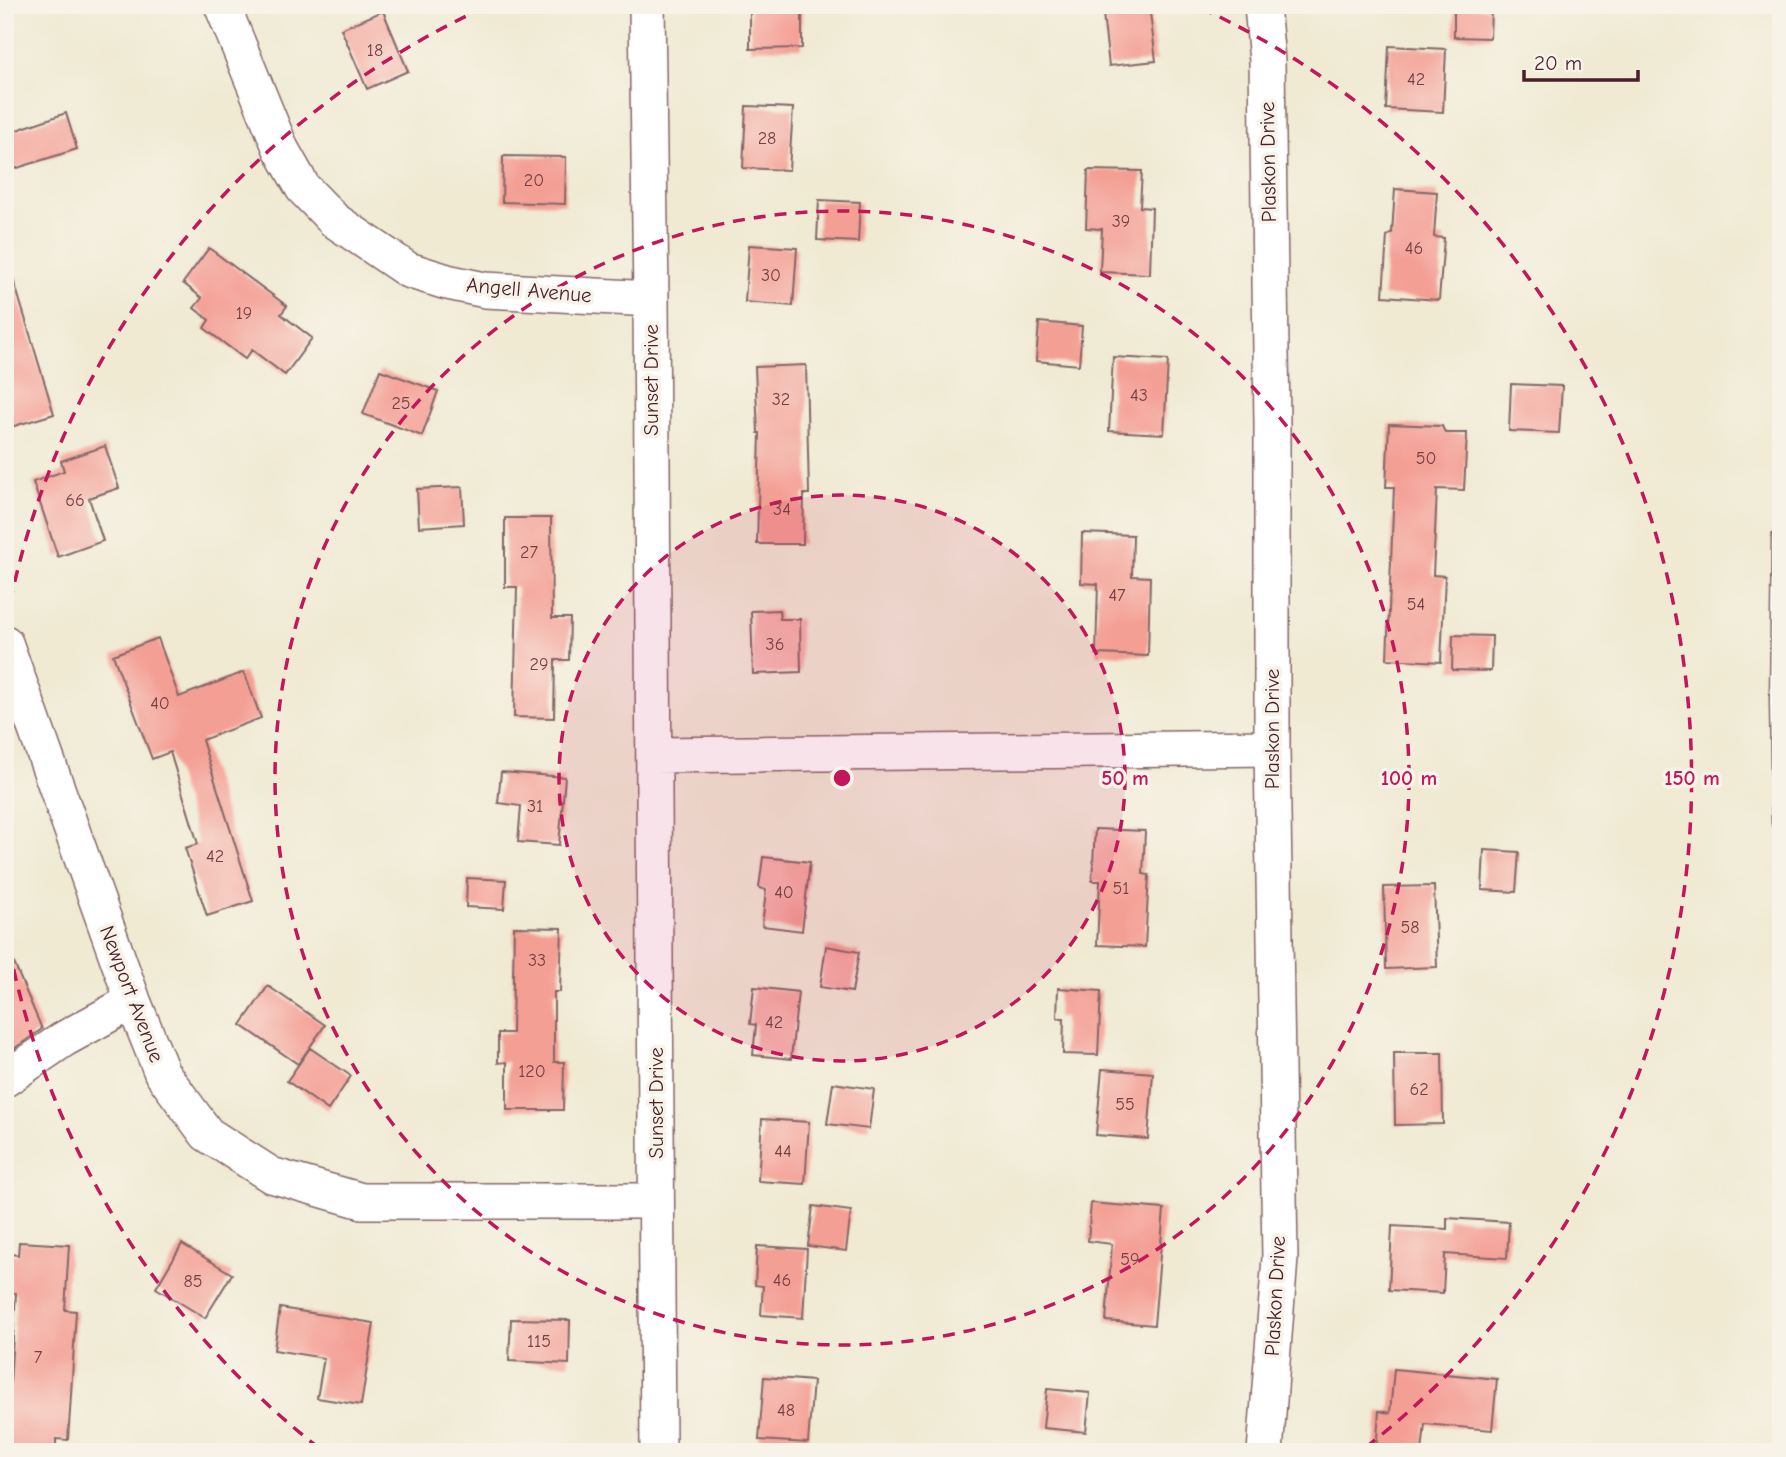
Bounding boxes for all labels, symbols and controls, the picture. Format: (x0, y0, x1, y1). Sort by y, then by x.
scale bar (1524, 38, 1637, 82)
house number: 18 (367, 40, 383, 61)
text: 20 m (1534, 51, 1582, 75)
house number: 42 (1407, 69, 1425, 90)
street label: Plaskon Drive (1255, 102, 1281, 222)
house number: 28 (758, 128, 776, 149)
house number: 20 (524, 170, 544, 191)
house number: 39 (1112, 211, 1130, 232)
house number: 46 (1405, 238, 1423, 259)
house number: 30 (761, 265, 781, 286)
street label: Angell Avenue (465, 273, 593, 307)
house number: 19 (236, 303, 252, 324)
street label: Sunset Drive (639, 324, 663, 436)
house number: 43 (1130, 385, 1148, 406)
house number: 32 (772, 389, 790, 410)
house number: 25 (391, 393, 411, 414)
house number: 50 (1416, 448, 1436, 469)
house number: 66 (65, 490, 85, 511)
house number: 34 (773, 499, 791, 520)
house number: 27 (520, 542, 538, 563)
house number: 47 (1108, 585, 1126, 606)
house number: 54 (1407, 594, 1425, 615)
house number: 36 (766, 634, 784, 655)
house number: 29 (530, 654, 548, 675)
street label: Plaskon Drive (1260, 669, 1284, 789)
house number: 40 (150, 693, 170, 714)
centre of rings (830, 766, 854, 790)
text: 50 m (1101, 766, 1149, 790)
text: 100 m (1381, 766, 1437, 790)
text: 150 m (1664, 766, 1720, 790)
house number: 31 (527, 796, 543, 817)
house number: 42 (206, 846, 224, 867)
house number: 51 (1113, 878, 1129, 899)
house number: 40 (774, 882, 794, 903)
house number: 58 (1400, 917, 1420, 938)
street label: Newport Avenue (95, 922, 169, 1066)
house number: 33 (528, 950, 546, 971)
house number: 42 (765, 1012, 783, 1033)
street label: Sunset Drive (644, 1047, 668, 1159)
house number: 120 (518, 1061, 546, 1082)
house number: 62 (1409, 1079, 1429, 1100)
house number: 55 (1115, 1094, 1135, 1115)
house number: 44 (774, 1141, 792, 1162)
street label: Plaskon Drive (1260, 1235, 1290, 1357)
house number: 59 (1120, 1249, 1140, 1270)
house number: 46 (773, 1270, 791, 1291)
house number: 85 (183, 1271, 203, 1292)
house number: 115 (527, 1331, 551, 1352)
house number: 7 (34, 1347, 43, 1368)
house number: 48 (777, 1400, 795, 1421)

